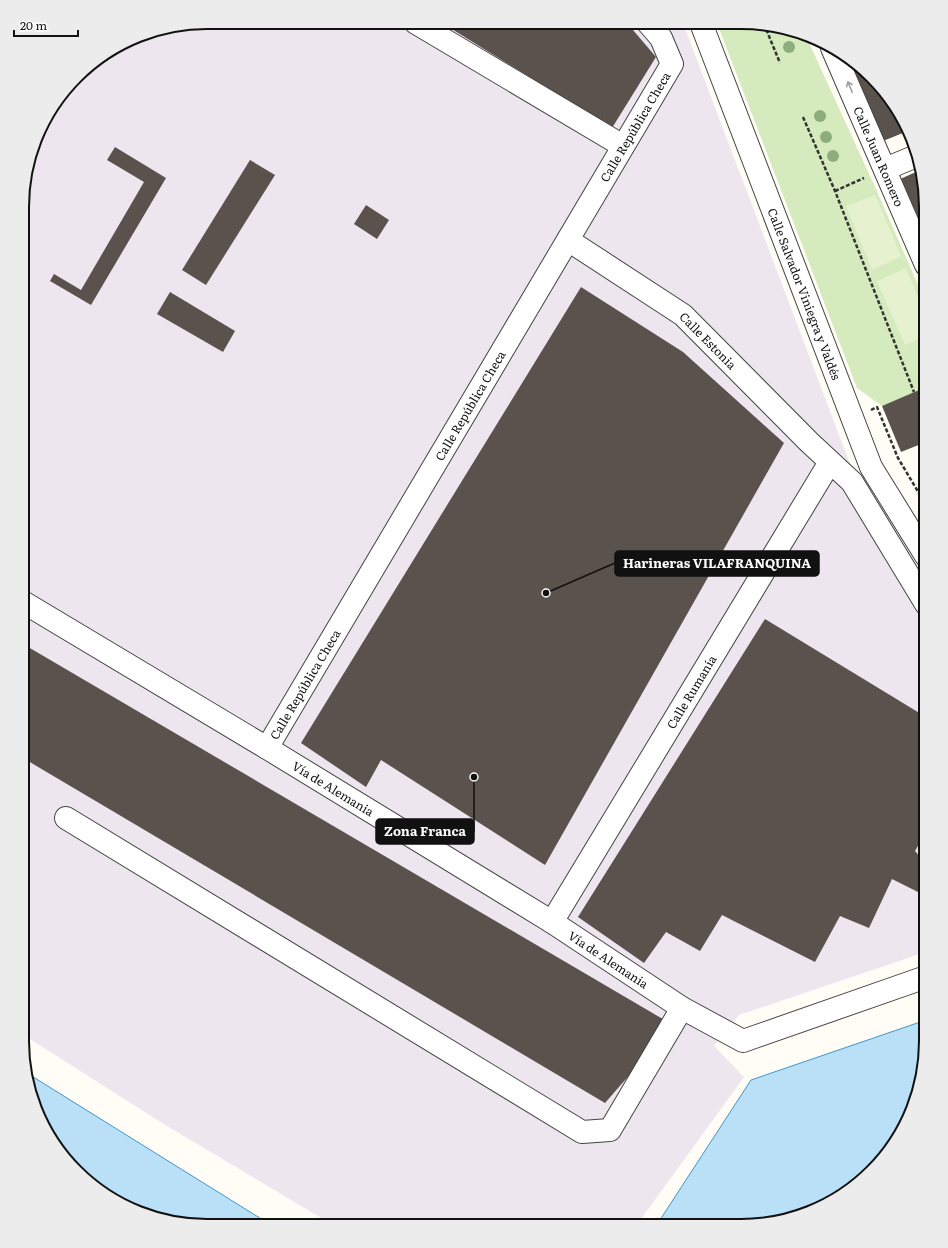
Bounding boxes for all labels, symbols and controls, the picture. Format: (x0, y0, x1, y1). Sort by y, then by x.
scale bar (14, 12, 78, 38)
text: 20 m (20, 16, 47, 34)
street label: Calle República Checa (595, 68, 675, 185)
one-way arrow (845, 82, 853, 94)
street label: Calle Juan Romero (849, 103, 909, 209)
street label: Calle Salvador Viniegra y Valdés (764, 205, 846, 383)
street label: Calle Estonia (676, 308, 741, 373)
street label: Calle República Checa (430, 347, 510, 464)
callout: Harineras VILAFRANQUINA (615, 551, 819, 576)
text: Harineras VILAFRANQUINA (623, 553, 811, 572)
street label: Calle República Checa (265, 625, 345, 743)
street label: Calle Rumanía (662, 651, 721, 732)
street label: Vía de Alemania (289, 757, 378, 821)
callout: Zona Franca (376, 819, 474, 844)
text: Zona Franca (384, 821, 467, 840)
street label: Vía de Alemania (565, 926, 653, 993)

